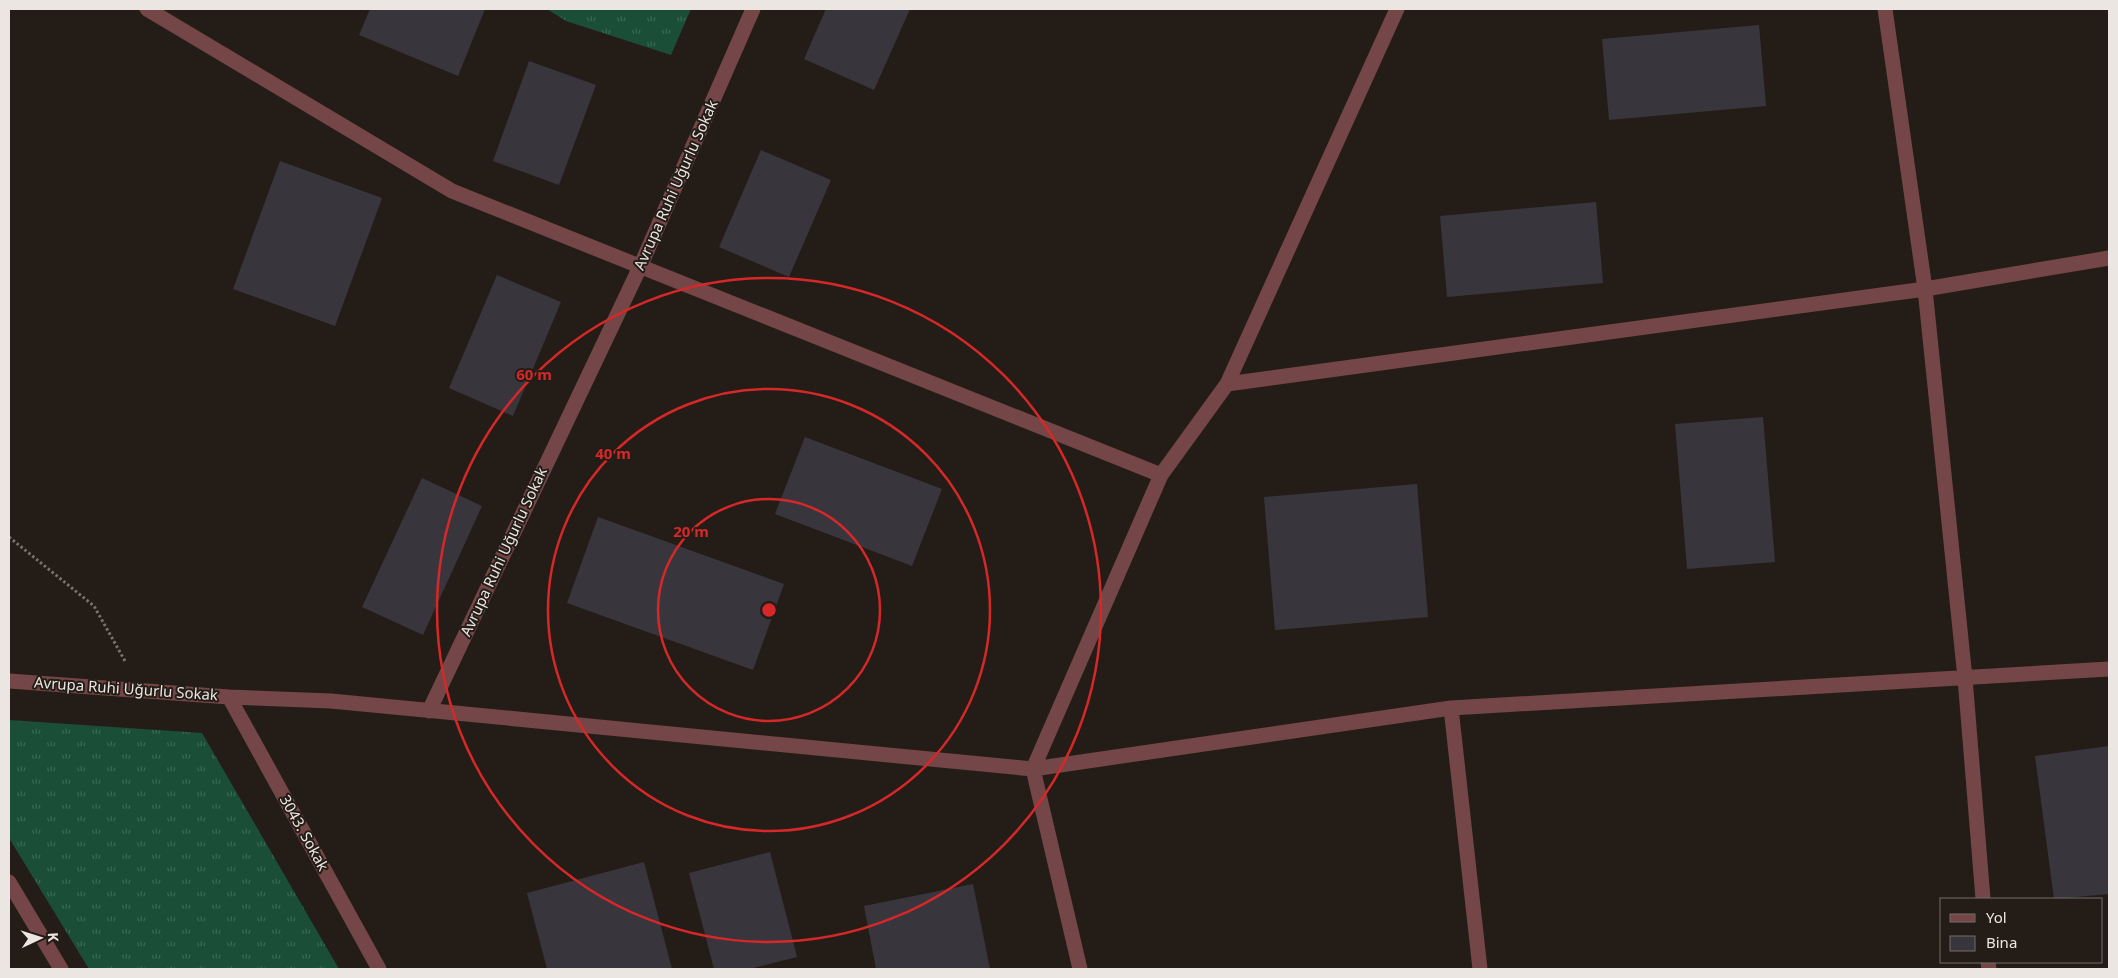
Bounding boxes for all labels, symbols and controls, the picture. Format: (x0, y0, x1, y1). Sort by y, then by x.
street label: Avrupa Ruhi Uğurlu Sokak (628, 96, 722, 273)
text: 60 m (516, 364, 552, 384)
text: 40 m (595, 443, 631, 463)
street label: Avrupa Ruhi Uğurlu Sokak (455, 464, 551, 639)
text: 20 m (673, 521, 709, 541)
centre of rings (760, 601, 778, 619)
street label: Avrupa Ruhi Uğurlu Sokak (33, 672, 219, 704)
street label: 3043. Sokak (276, 791, 334, 874)
legend (1940, 898, 2103, 963)
text: Yol (1986, 907, 2007, 927)
north arrow (15, 913, 65, 963)
text: K (44, 932, 63, 943)
text: Bina (1986, 932, 2017, 952)

